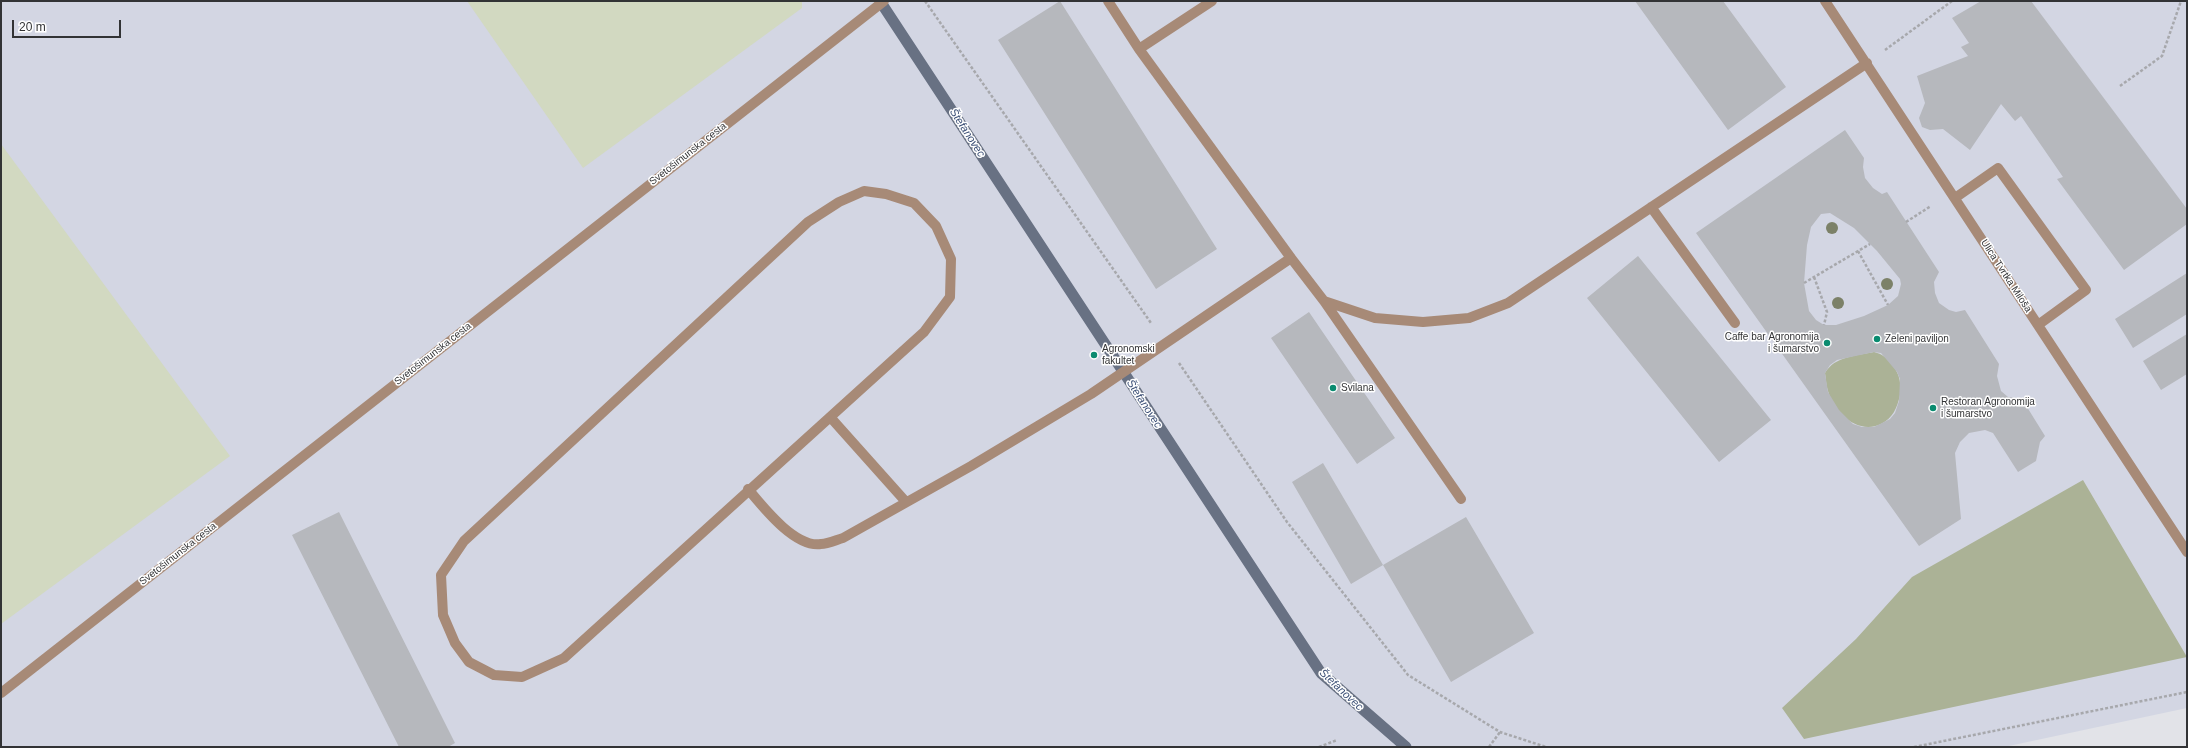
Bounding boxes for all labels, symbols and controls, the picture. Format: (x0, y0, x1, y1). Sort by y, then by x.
scale bar (14, 12, 123, 38)
text: 20 m (19, 20, 46, 34)
water label: Štefanovec (946, 106, 988, 160)
street label: Svetošimunska cesta (647, 120, 729, 188)
street label: Ulica Tvrtka Miloša (1978, 237, 2034, 315)
street label: Svetošimunska cesta (392, 320, 474, 388)
place label: Caffe bar Agronomija i šumarstvo (1725, 331, 1819, 354)
place label: Zeleni paviljon (1885, 333, 1949, 345)
marker: Zeleni paviljon (1872, 334, 1882, 344)
marker: Caffe bar Agronomija i šumarstvo (1822, 338, 1832, 348)
place label: Agronomski fakultet (1102, 343, 1155, 366)
marker: Agronomski fakultet (1089, 350, 1099, 360)
water label: Štefanovec (1123, 377, 1165, 431)
place label: Svilana (1341, 382, 1374, 394)
marker: Svilana (1328, 383, 1338, 393)
place label: Restoran Agronomija i šumarstvo (1941, 396, 2035, 420)
marker: Restoran Agronomija i šumarstvo (1928, 403, 1938, 413)
street label: Svetošimunska cesta (137, 520, 219, 588)
water label: Štefanovec (1316, 666, 1366, 714)

